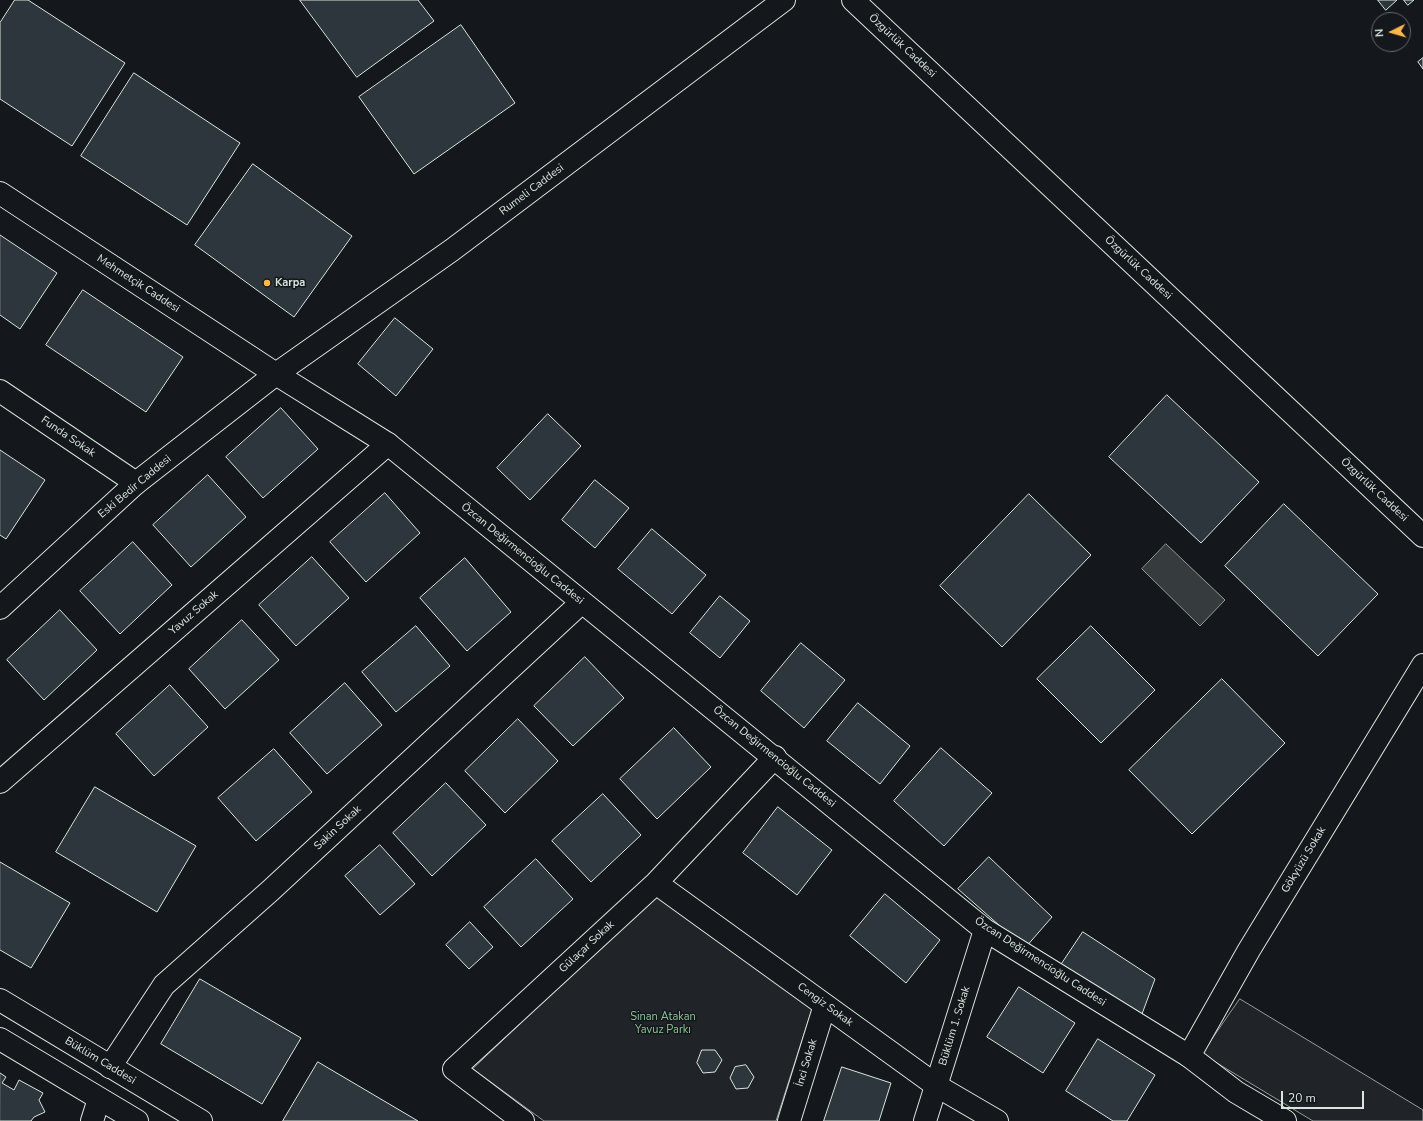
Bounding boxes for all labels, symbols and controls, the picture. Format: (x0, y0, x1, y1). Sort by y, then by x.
street label: Özgürlük Caddesi (866, 11, 938, 81)
north arrow (1371, 12, 1411, 52)
text: N (1372, 28, 1387, 38)
street label: Rumeli Caddesi (497, 162, 567, 218)
street label: Özgürlük Caddesi (1102, 233, 1174, 303)
street label: Mehmetçik Caddesi (94, 252, 182, 316)
place label: Karpa (275, 276, 305, 290)
marker: Karpa (262, 278, 272, 288)
street label: Funda Sokak (38, 414, 98, 460)
street label: Eski Bedir Caddesi (96, 453, 174, 521)
street label: Özgürlük Caddesi (1338, 455, 1410, 525)
street label: Özcan Değirmencioğlu Caddesi (458, 500, 586, 608)
street label: Yavuz Sokak (167, 588, 221, 638)
street label: Özcan Değirmencioğlu Caddesi (710, 703, 838, 811)
street label: Sakin Sokak (312, 803, 364, 853)
street label: Gökyüzü Sokak (1279, 824, 1329, 896)
street label: Özcan Değirmencioğlu Caddesi (972, 915, 1108, 1009)
street label: Gülaçar Sokak (557, 918, 617, 976)
street label: Cengiz Sokak (795, 980, 855, 1030)
street label: Büklüm 1. Sokak (937, 985, 973, 1067)
park label: Sinan Atakan Yavuz Parkı (630, 1010, 696, 1036)
street label: Büklüm Caddesi (62, 1035, 138, 1087)
street label: İnci Sokak (793, 1038, 821, 1088)
scale bar (1283, 1083, 1366, 1109)
text: 20 m (1288, 1090, 1316, 1106)

